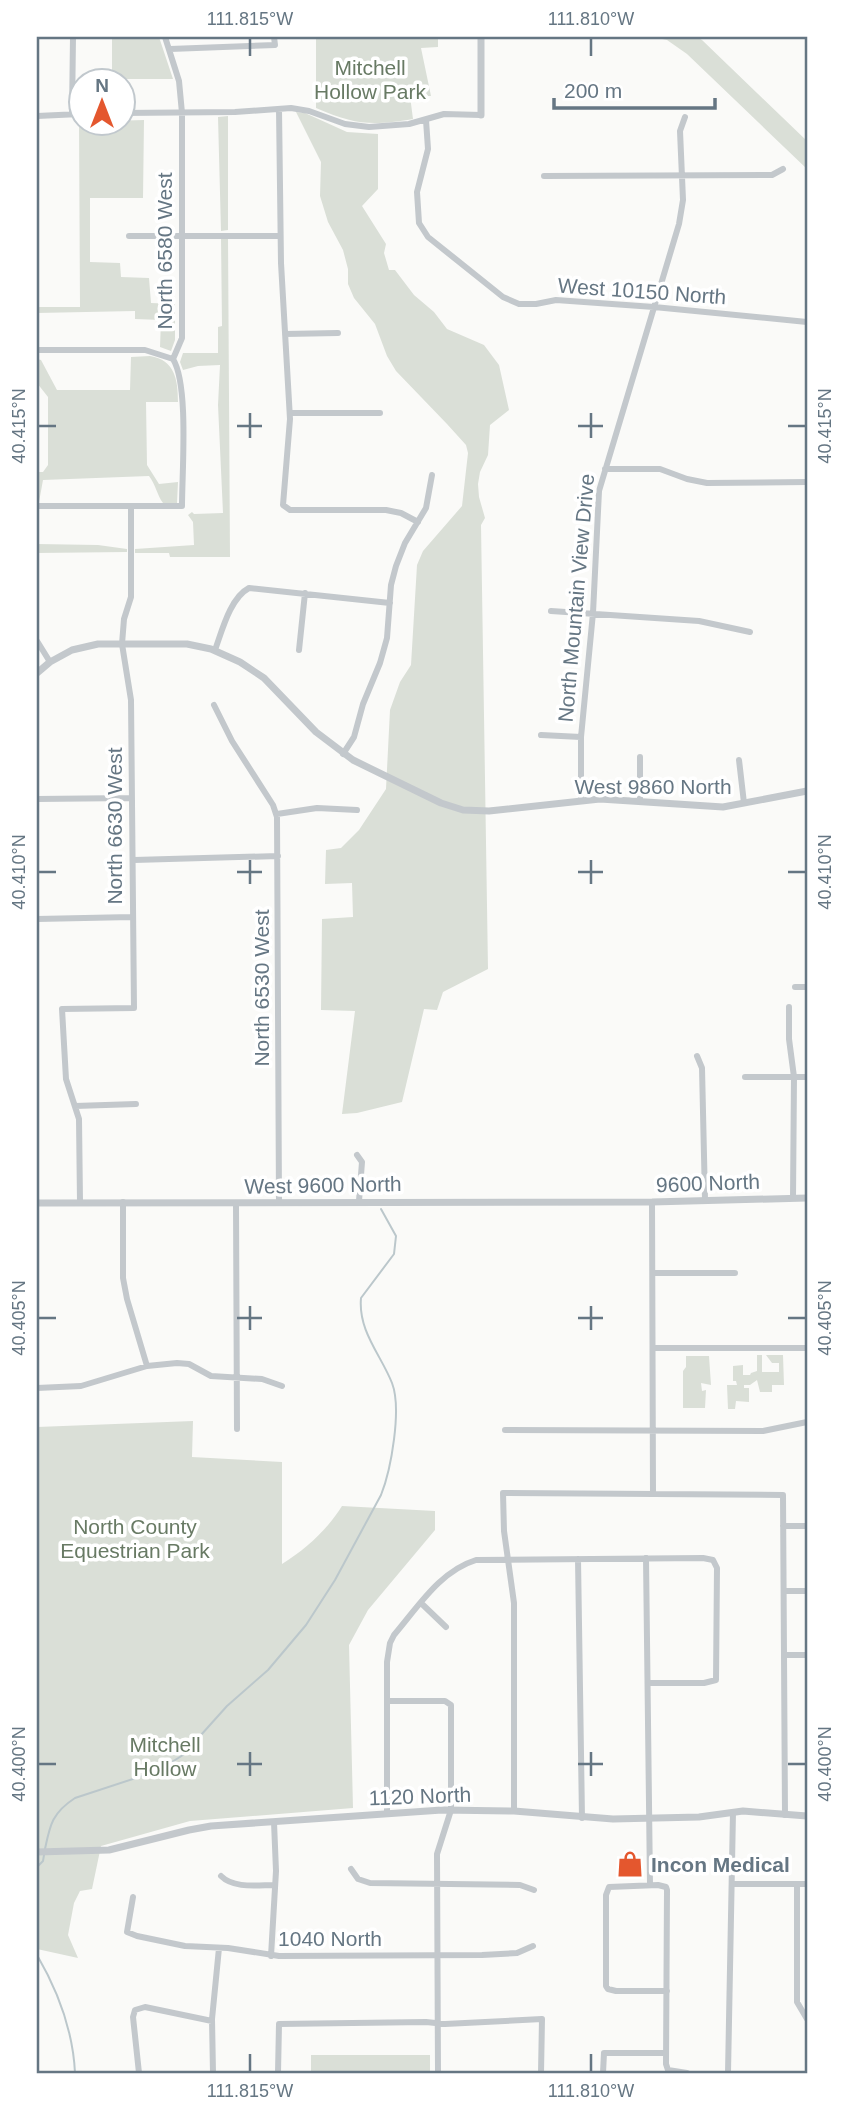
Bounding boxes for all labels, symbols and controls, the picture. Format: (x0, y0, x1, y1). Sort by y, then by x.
text: 111.815°W (207, 9, 293, 29)
text: 111.810°W (548, 9, 634, 29)
park label: Mitchell Hollow Park (314, 56, 427, 103)
north arrow (66, 66, 136, 136)
scale bar (554, 66, 714, 110)
text: N (95, 75, 109, 96)
text: 200 m (564, 79, 622, 102)
street label: North 6580 West (153, 172, 176, 330)
street label: West 10150 North (557, 274, 727, 308)
text: 40.415°N (9, 388, 29, 464)
text: 40.415°N (815, 388, 835, 464)
street label: North Mountain View Drive (554, 473, 598, 723)
street label: North 6630 West (103, 747, 126, 905)
street label: West 9860 North (574, 775, 732, 798)
text: 40.410°N (9, 834, 29, 910)
text: 40.410°N (815, 834, 835, 910)
street label: North 6530 West (250, 909, 273, 1067)
street label: 9600 North (656, 1170, 760, 1196)
street label: West 9600 North (244, 1172, 402, 1198)
text: 40.405°N (9, 1280, 29, 1356)
text: 40.405°N (815, 1280, 835, 1356)
park label: North County Equestrian Park (60, 1515, 210, 1562)
text: 40.400°N (9, 1726, 29, 1802)
text: 40.400°N (815, 1726, 835, 1802)
park label: Mitchell Hollow (129, 1733, 201, 1780)
street label: 1120 North (368, 1783, 472, 1809)
shop icon: Incon Medical (615, 1849, 645, 1879)
place label: Incon Medical (651, 1853, 790, 1876)
street label: 1040 North (278, 1927, 382, 1950)
text: 111.815°W (207, 2081, 293, 2101)
text: 111.810°W (548, 2081, 634, 2101)

